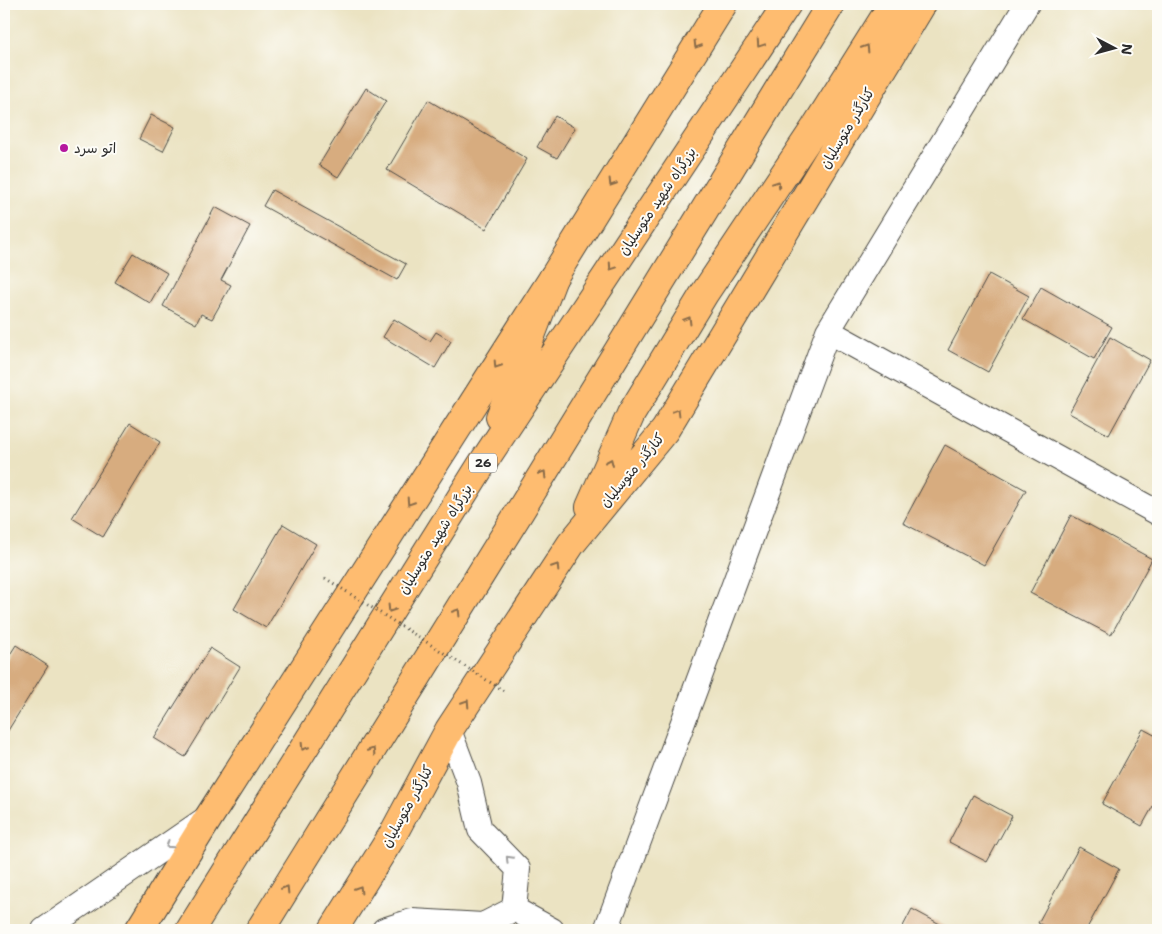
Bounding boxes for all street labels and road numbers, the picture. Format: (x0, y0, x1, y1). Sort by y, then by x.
street label: کنارگذر متوسلیان (816, 84, 878, 172)
street label: بزرگراه شهید متوسلیان (614, 144, 700, 258)
street label: کنارگذر متوسلیان (596, 429, 668, 511)
road number: 26 (469, 453, 497, 472)
street label: بزرگراه شهید متوسلیان (394, 481, 476, 597)
street label: کنارگذر متوسلیان (377, 762, 437, 850)

